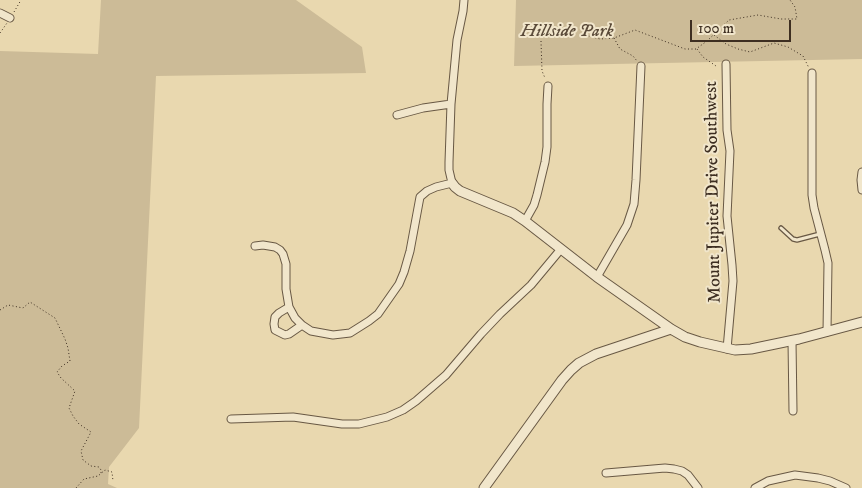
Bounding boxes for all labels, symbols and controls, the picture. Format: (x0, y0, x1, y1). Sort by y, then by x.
scale bar (692, 10, 793, 42)
text: 100 m (698, 19, 734, 38)
park label: Hillside Park (520, 21, 614, 43)
street label: Mount Jupiter Drive Southwest (701, 81, 727, 303)

